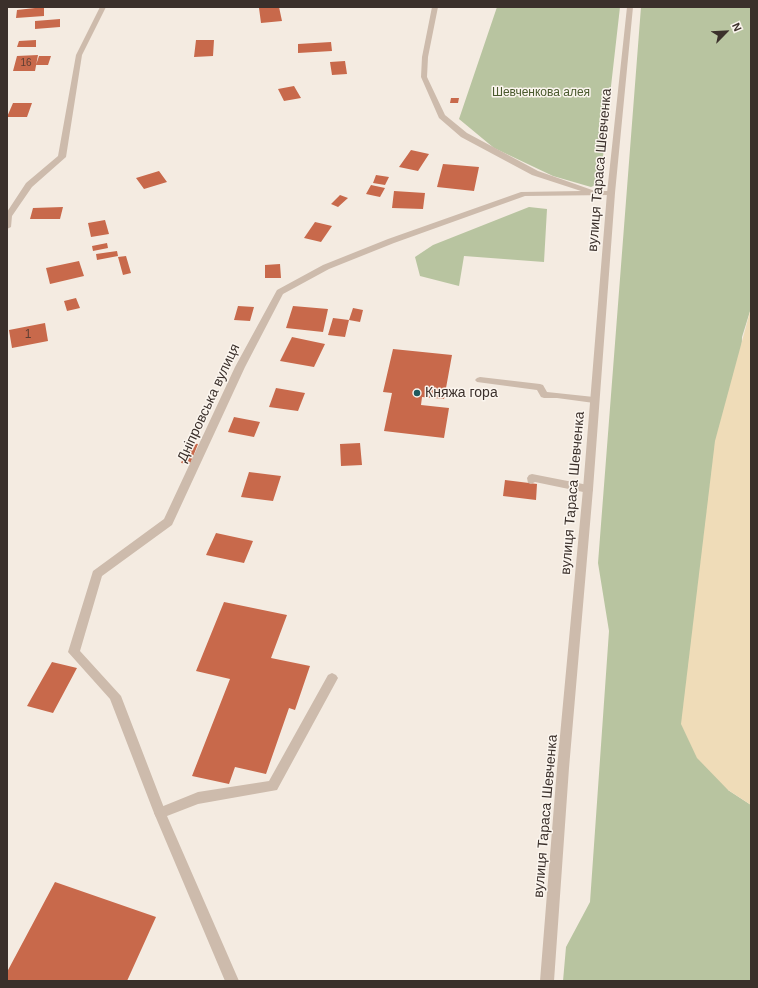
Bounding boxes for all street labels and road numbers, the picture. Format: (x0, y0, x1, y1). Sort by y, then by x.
street label: вулиця Тараса Шевченка (584, 88, 616, 252)
street label: Дніпровська вулиця (174, 341, 244, 465)
street label: вулиця Тараса Шевченка (557, 411, 589, 575)
street label: вулиця Тараса Шевченка (530, 734, 562, 898)

